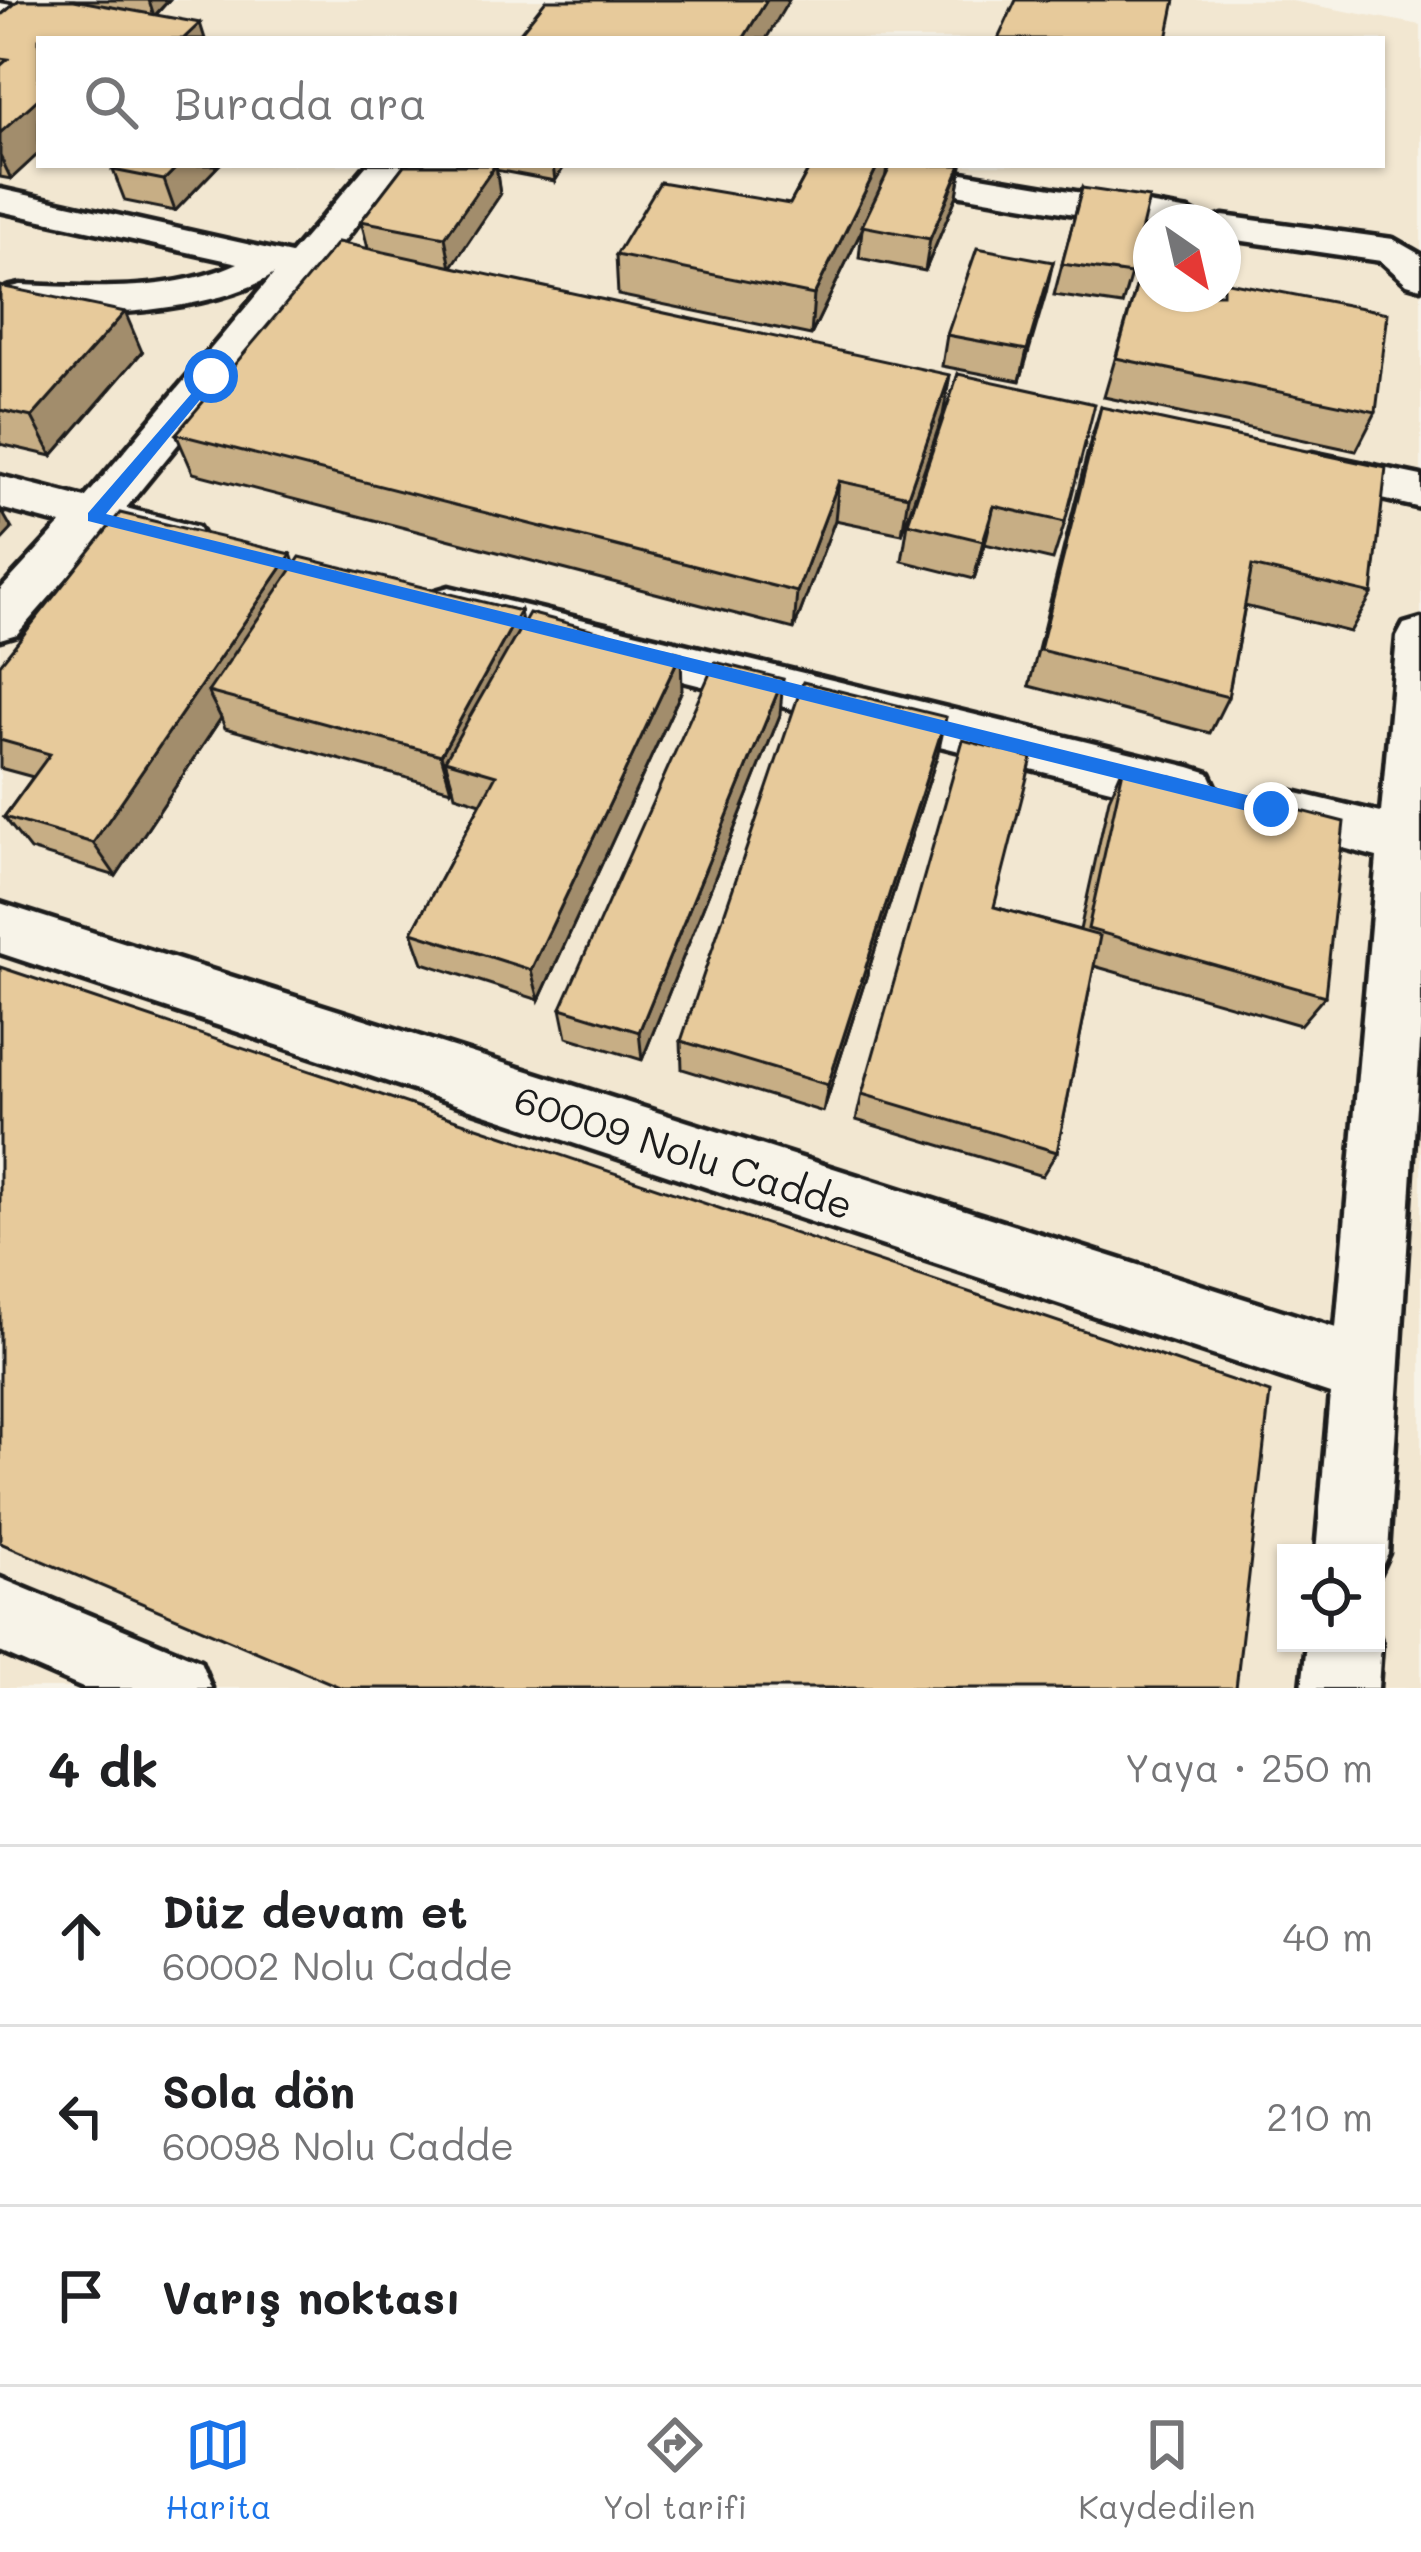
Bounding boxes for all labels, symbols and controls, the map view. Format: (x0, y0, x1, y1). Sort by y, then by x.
search box (36, 36, 1385, 168)
icon: search (78, 69, 144, 135)
text: Burada ara (174, 73, 427, 131)
north arrow (1133, 204, 1241, 312)
route start (184, 349, 238, 403)
route end (1244, 782, 1298, 836)
street label: 60009 Nolu Cadde (508, 1072, 860, 1230)
map controls (1277, 1544, 1385, 1652)
button: locate (1277, 1544, 1385, 1652)
text: 4 dk (48, 1733, 158, 1800)
text: Yaya · 250 m (1124, 1741, 1373, 1792)
text: Düz devam et (162, 1881, 468, 1939)
icon: ahead (48, 1903, 114, 1969)
text: 40 m (1282, 1910, 1373, 1961)
text: 60002 Nolu Cadde (162, 1939, 513, 1990)
text: Sola dön (162, 2061, 355, 2119)
icon: left (48, 2083, 114, 2149)
text: 210 m (1266, 2090, 1373, 2141)
text: 60098 Nolu Cadde (162, 2119, 514, 2170)
icon: arrive (48, 2263, 114, 2329)
text: Varış noktası (162, 2267, 461, 2325)
tab: Harita (166, 2412, 271, 2527)
tab: Yol tarifi (602, 2412, 747, 2527)
tab: Kaydedilen (1078, 2412, 1255, 2527)

